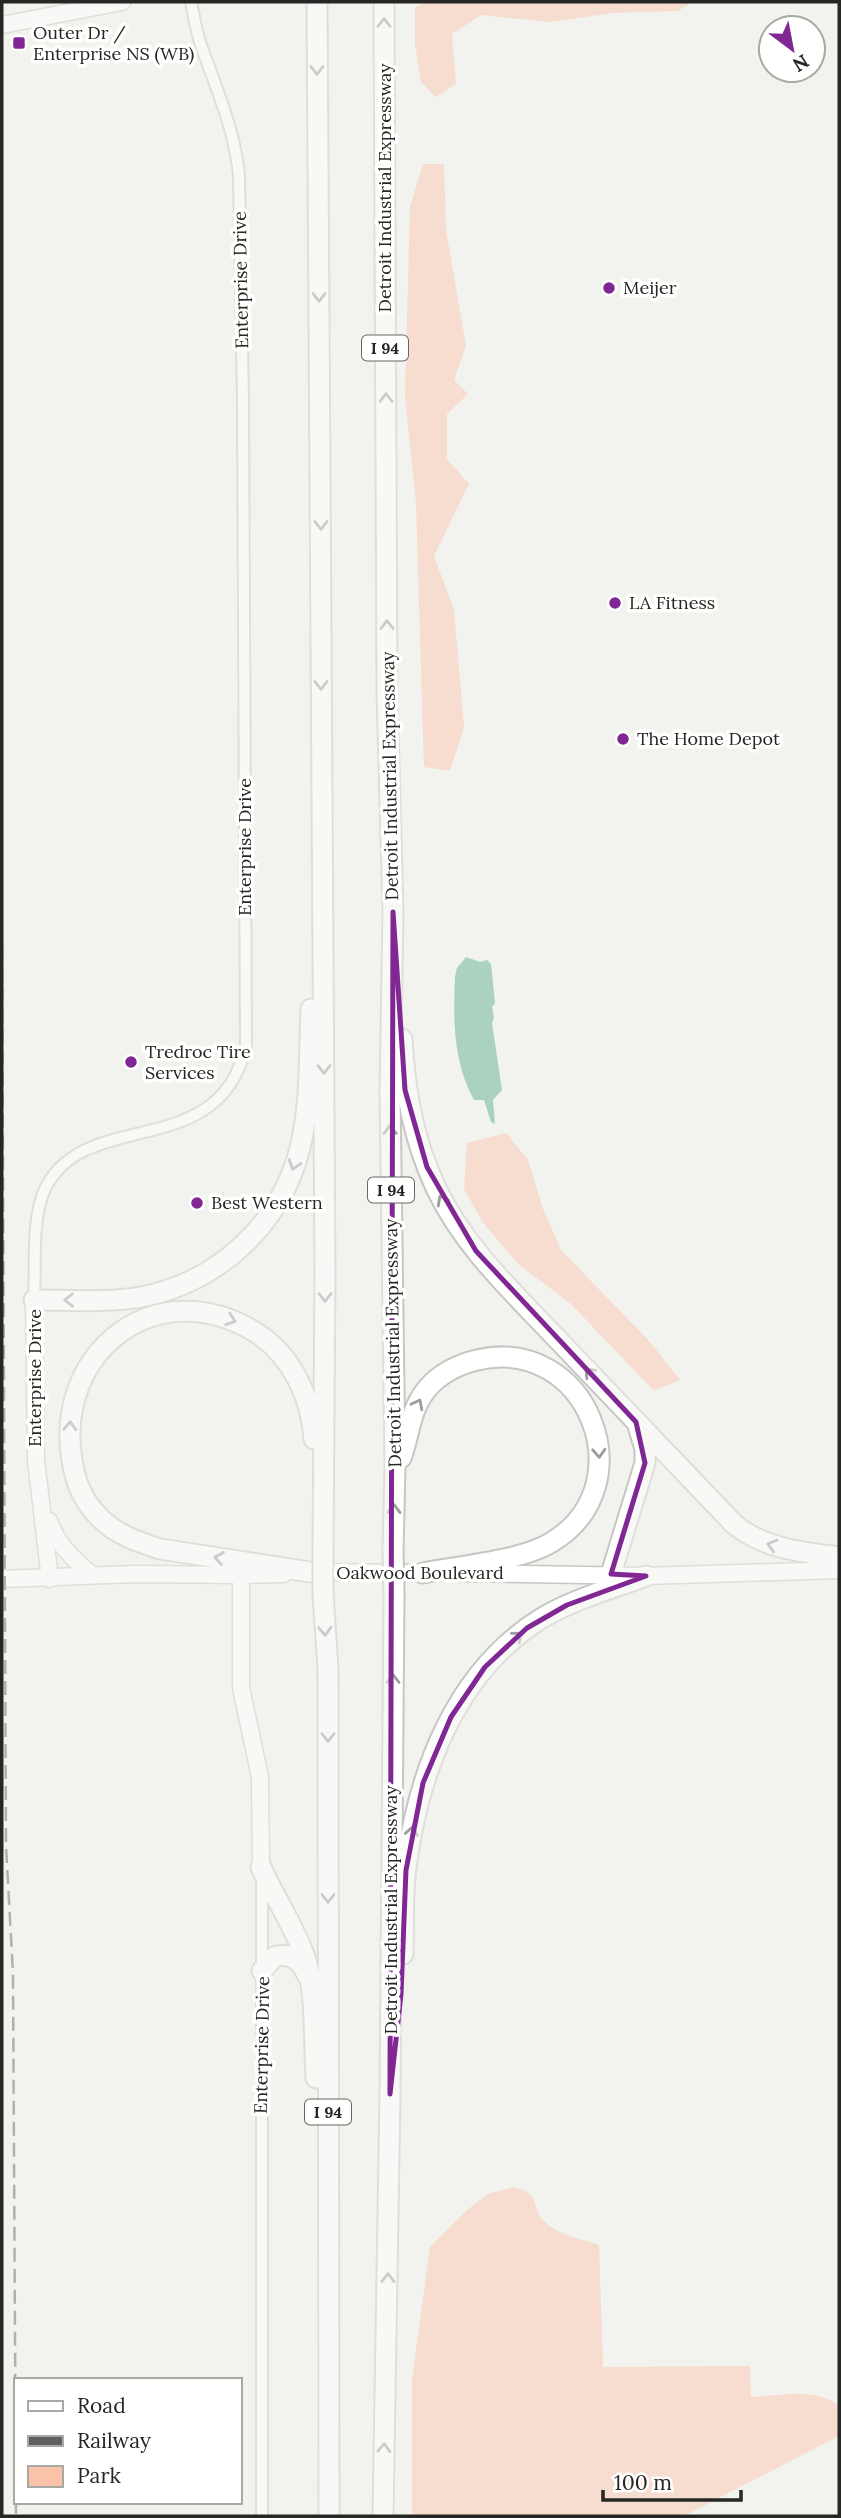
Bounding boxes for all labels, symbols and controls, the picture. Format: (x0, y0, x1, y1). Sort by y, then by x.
north arrow (757, 14, 827, 84)
one-way arrow (376, 17, 392, 28)
place label: Outer Dr / Enterprise NS (WB) (33, 21, 194, 65)
marker: Outer Dr / Enterprise NS (WB) (11, 35, 27, 51)
text: N (788, 49, 814, 78)
street label: Detroit Industrial Expressway (373, 63, 396, 313)
one-way arrow (310, 65, 325, 76)
street label: Enterprise Drive (228, 211, 253, 349)
place label: Meijer (623, 276, 677, 299)
marker: Meijer (601, 280, 617, 296)
one-way arrow (311, 293, 327, 303)
road number: I 94 (362, 336, 408, 360)
one-way arrow (378, 392, 394, 402)
one-way arrow (313, 520, 329, 531)
place label: LA Fitness (629, 591, 715, 614)
marker: LA Fitness (607, 595, 623, 611)
one-way arrow (379, 619, 395, 630)
street label: Detroit Industrial Expressway (376, 651, 403, 901)
one-way arrow (314, 680, 329, 691)
place label: The Home Depot (637, 727, 780, 750)
marker: The Home Depot (615, 731, 631, 747)
street label: Enterprise Drive (233, 778, 256, 916)
place label: Tredroc Tire Services (145, 1040, 251, 1084)
marker: Tredroc Tire Services (123, 1054, 139, 1070)
one-way arrow (316, 1065, 332, 1075)
one-way arrow (382, 1124, 398, 1134)
one-way arrow (288, 1159, 302, 1171)
road number: I 94 (368, 1178, 414, 1202)
place label: Best Western (211, 1191, 323, 1214)
one-way arrow (437, 1194, 450, 1207)
marker: Best Western (189, 1195, 205, 1211)
street label: Detroit Industrial Expressway (379, 1218, 406, 1468)
one-way arrow (64, 1292, 74, 1308)
one-way arrow (317, 1292, 333, 1303)
street label: Enterprise Drive (23, 1309, 46, 1447)
one-way arrow (225, 1312, 237, 1326)
one-way arrow (585, 1367, 597, 1380)
one-way arrow (410, 1399, 424, 1411)
one-way arrow (63, 1420, 78, 1431)
one-way arrow (591, 1447, 606, 1458)
one-way arrow (386, 1504, 402, 1514)
one-way arrow (767, 1538, 779, 1553)
one-way arrow (213, 1551, 225, 1566)
street label: Oakwood Boulevard (336, 1561, 504, 1584)
one-way arrow (318, 1626, 333, 1637)
one-way arrow (511, 1631, 523, 1644)
one-way arrow (385, 1673, 401, 1684)
one-way arrow (320, 1732, 336, 1742)
street label: Detroit Industrial Expressway (379, 1785, 402, 2035)
one-way arrow (404, 1825, 419, 1837)
one-way arrow (320, 1893, 336, 1904)
street label: Enterprise Drive (249, 1976, 274, 2114)
road number: I 94 (305, 2100, 351, 2124)
one-way arrow (380, 2272, 396, 2283)
legend (14, 2378, 242, 2504)
text: Road (77, 2392, 126, 2419)
text: Railway (77, 2427, 151, 2454)
one-way arrow (377, 2442, 392, 2453)
scale bar (603, 2458, 741, 2502)
text: Park (77, 2462, 121, 2489)
text: 100 m (614, 2469, 672, 2496)

